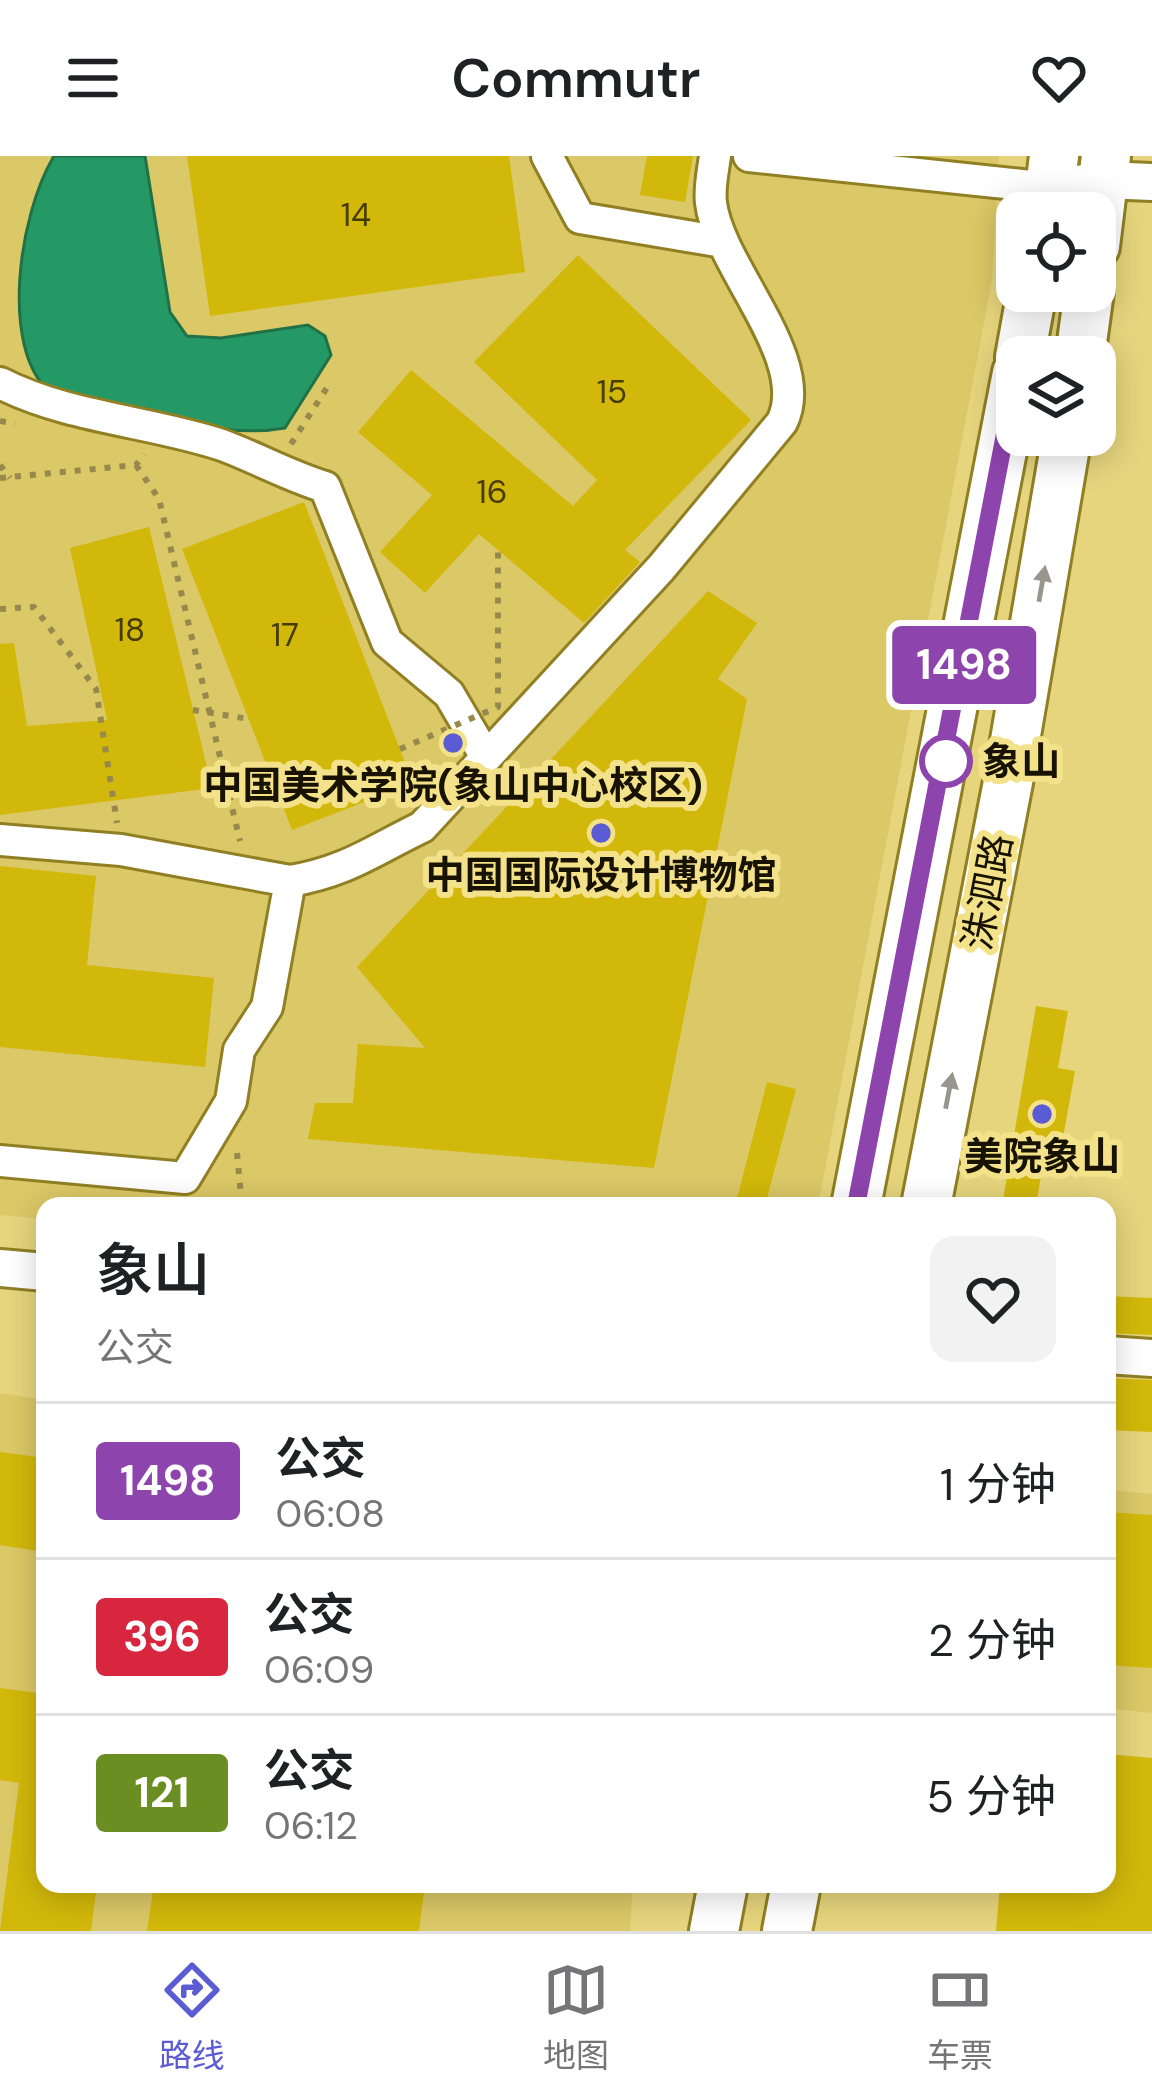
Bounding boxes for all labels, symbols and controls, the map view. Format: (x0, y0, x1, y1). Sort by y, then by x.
text: Commutr (452, 43, 701, 114)
icon: menu (60, 45, 126, 111)
icon: heart (1026, 45, 1092, 111)
map controls (996, 192, 1116, 456)
button: locate (996, 192, 1116, 312)
house number: 14 (341, 193, 371, 236)
button: layers (996, 336, 1116, 456)
house number: 15 (597, 370, 627, 413)
house number: 16 (476, 470, 508, 513)
one-way arrow (1032, 565, 1051, 602)
house number: 18 (115, 608, 145, 651)
house number: 17 (271, 613, 299, 656)
line badge: 1498 (880, 626, 1048, 704)
text: 1498 (916, 637, 1012, 692)
marker: 中国美术学院(象山中心校区) (440, 730, 466, 756)
marker: 象山 (921, 736, 971, 786)
place label: 象山 (982, 736, 1060, 787)
place label: 中国美术学院(象山中心校区) (203, 760, 703, 811)
marker: 中国国际设计博物馆 (588, 820, 614, 846)
street label: 洙泗路 (951, 830, 1024, 954)
place label: 中国国际设计博物馆 (425, 850, 777, 901)
one-way arrow (940, 1072, 959, 1109)
marker: 美院象山 (1029, 1101, 1055, 1127)
place label: 美院象山 (964, 1131, 1120, 1182)
text: 象山 (96, 1233, 210, 1308)
button: heart (930, 1236, 1056, 1362)
text: 公交 (96, 1322, 174, 1373)
text: 公交 (276, 1429, 366, 1488)
text: 1498 (120, 1453, 216, 1508)
text: 1 分钟 (940, 1455, 1056, 1514)
text: 06:08 (276, 1488, 385, 1539)
text: 公交 (264, 1585, 354, 1644)
text: 396 (123, 1609, 201, 1664)
text: 2 分钟 (928, 1611, 1056, 1670)
text: 06:09 (264, 1644, 374, 1695)
text: 公交 (264, 1741, 354, 1800)
text: 121 (135, 1765, 189, 1820)
text: 5 分钟 (927, 1767, 1056, 1826)
text: 06:12 (264, 1800, 358, 1851)
tab: 路线 (159, 1957, 225, 2077)
tab: 地图 (543, 1957, 609, 2077)
tab: 车票 (927, 1957, 993, 2077)

